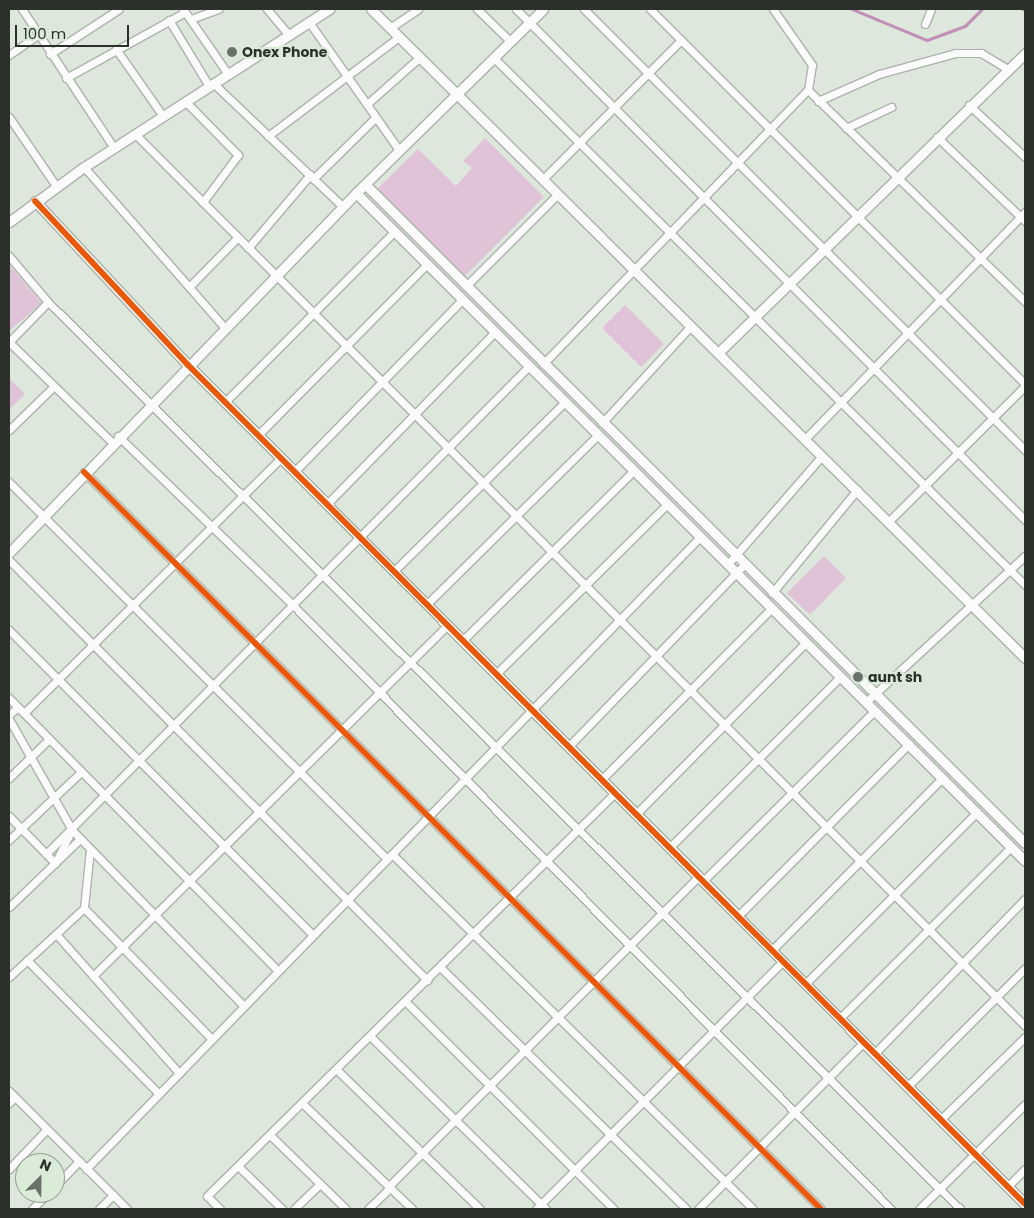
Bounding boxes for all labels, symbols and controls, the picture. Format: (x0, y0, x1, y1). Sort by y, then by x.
scale bar (18, 15, 131, 47)
text: 100 m (23, 23, 66, 44)
place label: Onex Phone (242, 44, 327, 60)
marker: Onex Phone (226, 46, 238, 58)
place label: aunt sh (868, 669, 922, 685)
marker: aunt sh (852, 671, 864, 683)
north arrow (15, 1153, 65, 1203)
text: N (37, 1154, 54, 1176)

